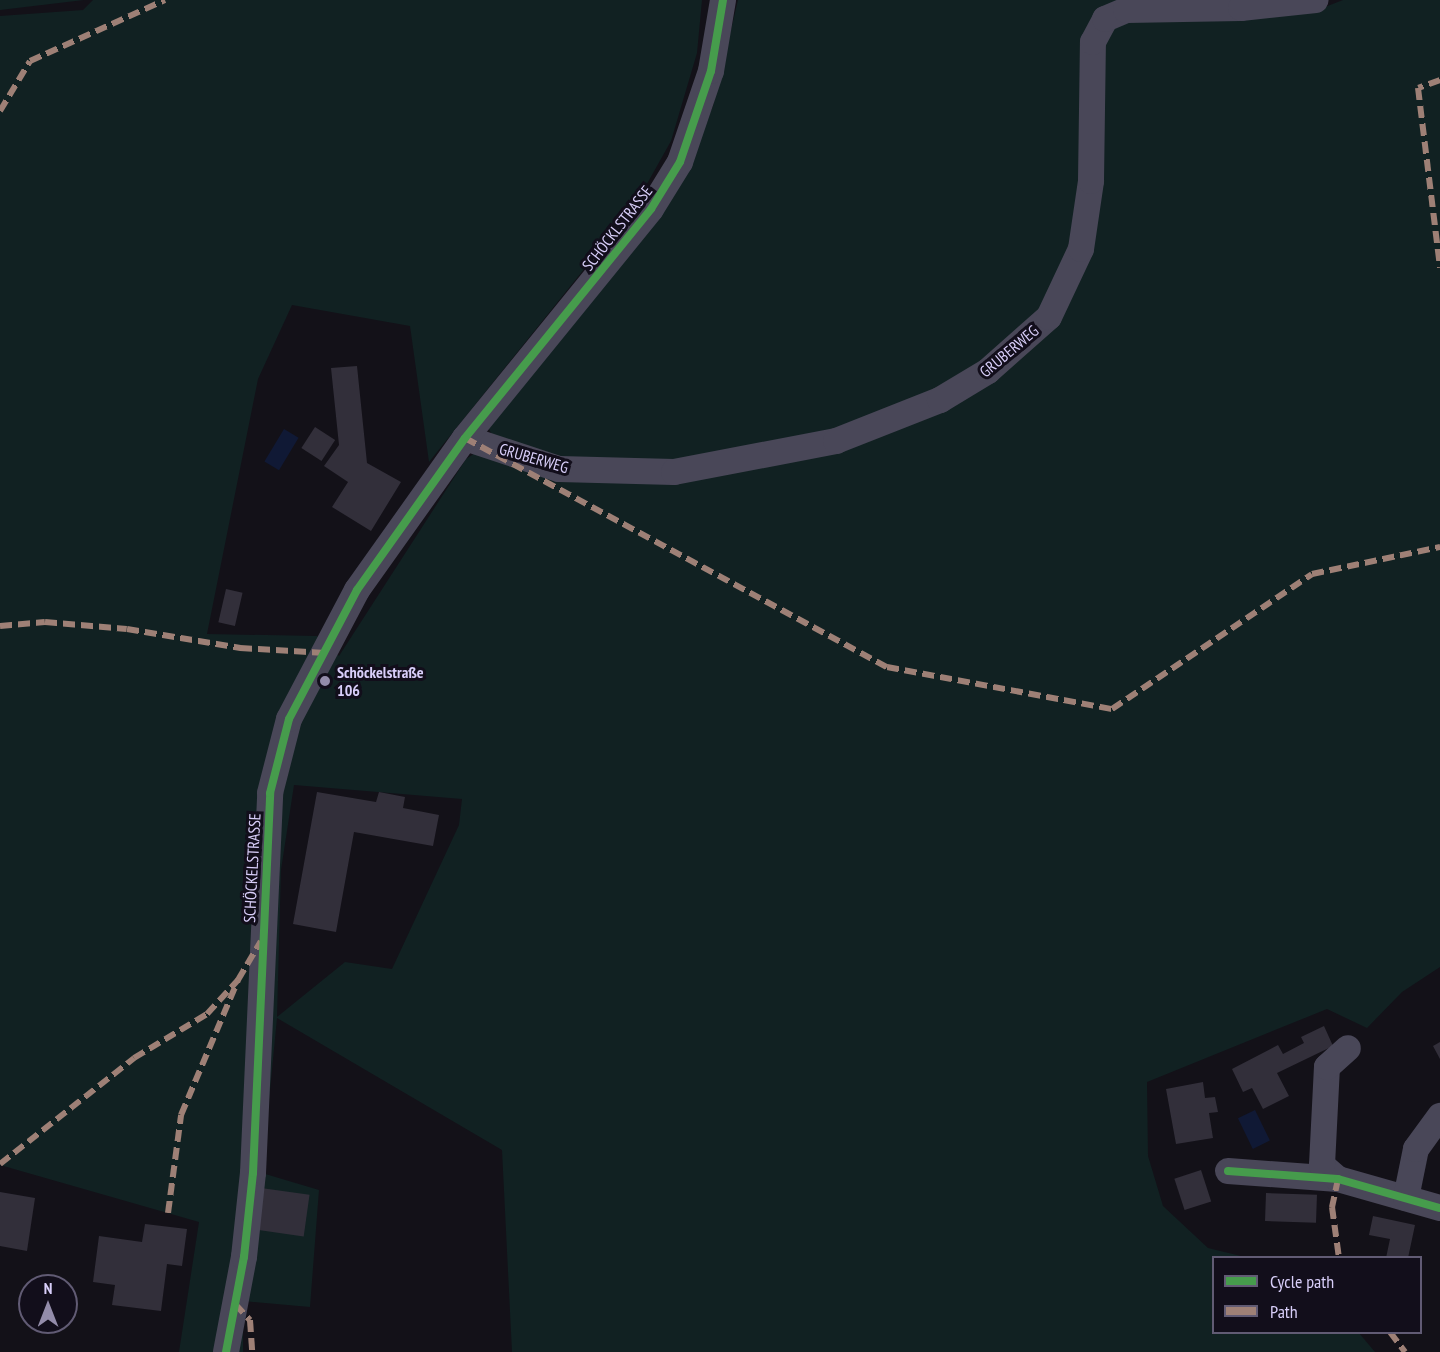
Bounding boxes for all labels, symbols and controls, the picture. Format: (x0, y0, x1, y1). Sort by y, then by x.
street label: SCHÖCKLSTRASSE (578, 182, 656, 274)
street label: GRUBERWEG (976, 321, 1042, 381)
street label: GRUBERWEG (497, 439, 571, 477)
place label: Schöckelstraße 106 (337, 662, 424, 700)
marker: Schöckelstraße 106 (318, 674, 332, 688)
street label: SCHÖCKELSTRASSE (240, 813, 264, 923)
legend (1212, 1256, 1422, 1334)
text: Cycle path (1270, 1270, 1334, 1293)
north arrow (18, 1274, 78, 1334)
text: N (44, 1278, 52, 1298)
text: Path (1270, 1300, 1298, 1323)

